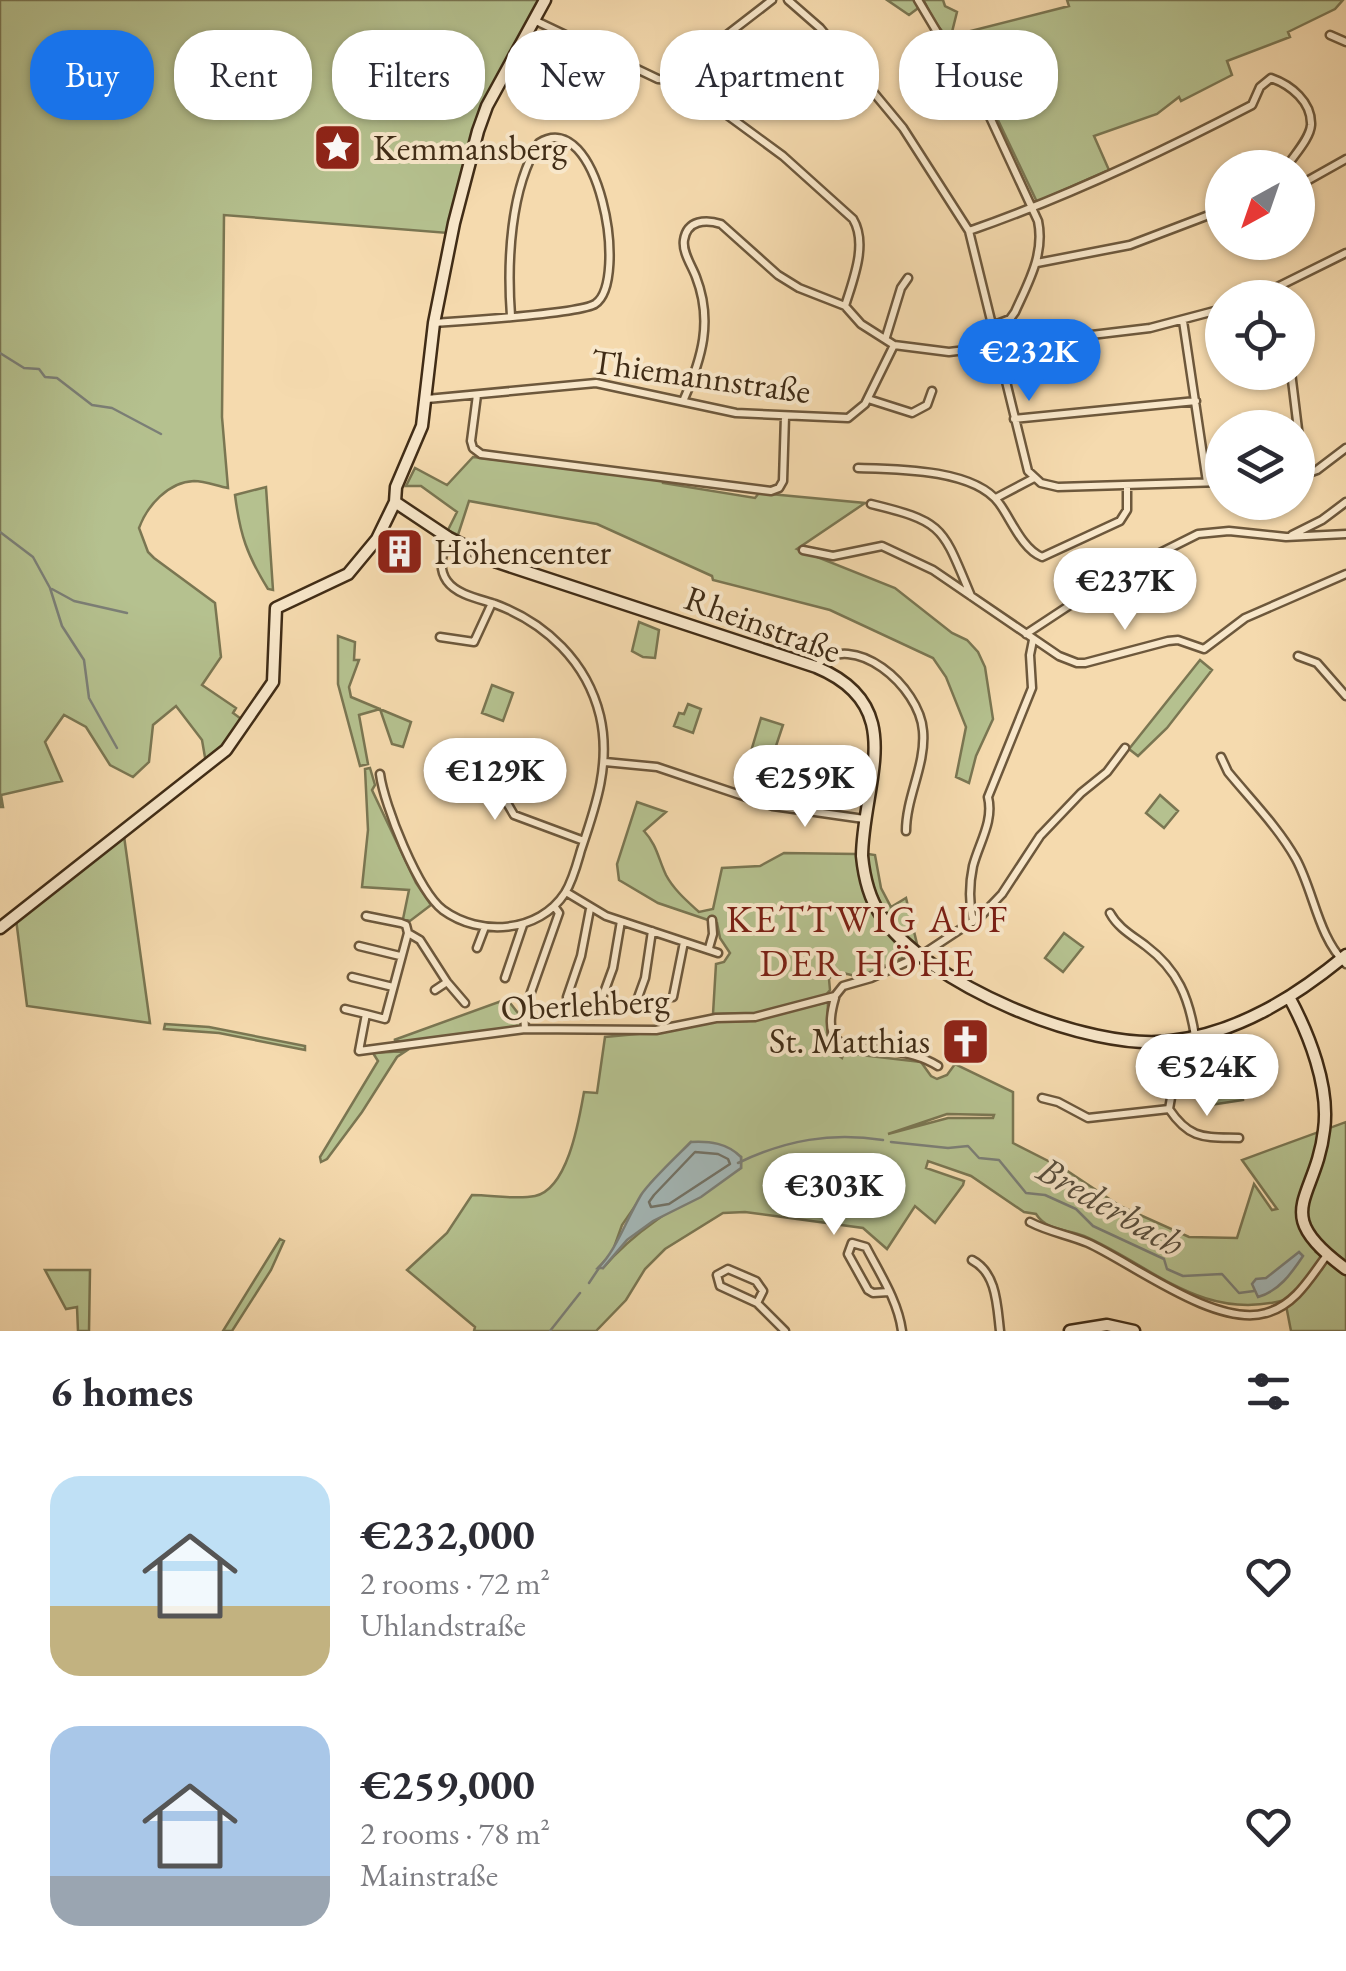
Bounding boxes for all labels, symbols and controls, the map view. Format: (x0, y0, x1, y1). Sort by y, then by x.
chip: Buy (30, 30, 154, 120)
chip: Rent (174, 30, 312, 120)
chip: Filters (332, 30, 485, 120)
chip: New (505, 30, 640, 120)
chip: Apartment (660, 30, 879, 120)
chip: House (899, 30, 1058, 120)
place icon: Kemmansberg (312, 122, 364, 174)
place label: Kemmansberg (373, 125, 568, 170)
north arrow (1205, 150, 1315, 260)
map controls (1205, 150, 1315, 520)
button: locate (1205, 280, 1315, 390)
pin: €232K (959, 319, 1099, 404)
text: €232K (980, 330, 1078, 372)
street label: Thiemannstraße (588, 338, 814, 413)
button: layers (1205, 410, 1315, 520)
building icon: Höhencenter (373, 526, 425, 578)
place label: Höhencenter (434, 529, 612, 574)
pin: €237K (1055, 548, 1195, 633)
text: €237K (1076, 559, 1174, 601)
street label: Rheinstraße (679, 575, 847, 673)
pin: €129K (425, 738, 565, 823)
pin: €259K (735, 745, 875, 830)
text: €129K (446, 749, 544, 791)
text: €259K (756, 756, 854, 798)
district label: KETTWIG AUF DER HÖHE (726, 894, 1010, 987)
street label: Oberlehberg (500, 977, 671, 1030)
church icon: St. Matthias (939, 1015, 991, 1067)
place label: St. Matthias (769, 1018, 930, 1063)
pin: €524K (1137, 1034, 1277, 1119)
text: €524K (1158, 1045, 1256, 1087)
water label: Brederbach (1028, 1143, 1194, 1267)
pin: €303K (764, 1153, 904, 1238)
text: €303K (785, 1164, 883, 1206)
text: 6 homes (50, 1364, 193, 1419)
icon: filters (1241, 1364, 1296, 1419)
text: €232,000 (360, 1507, 535, 1562)
icon: home (130, 1516, 250, 1636)
icon: heart (1241, 1549, 1296, 1604)
text: 2 rooms · 72 m² (360, 1562, 550, 1604)
text: Uhlandstraße (360, 1604, 526, 1646)
text: €259,000 (360, 1757, 535, 1812)
icon: home (130, 1766, 250, 1886)
icon: heart (1241, 1799, 1296, 1854)
text: 2 rooms · 78 m² (360, 1812, 550, 1854)
text: Mainstraße (360, 1854, 498, 1896)

